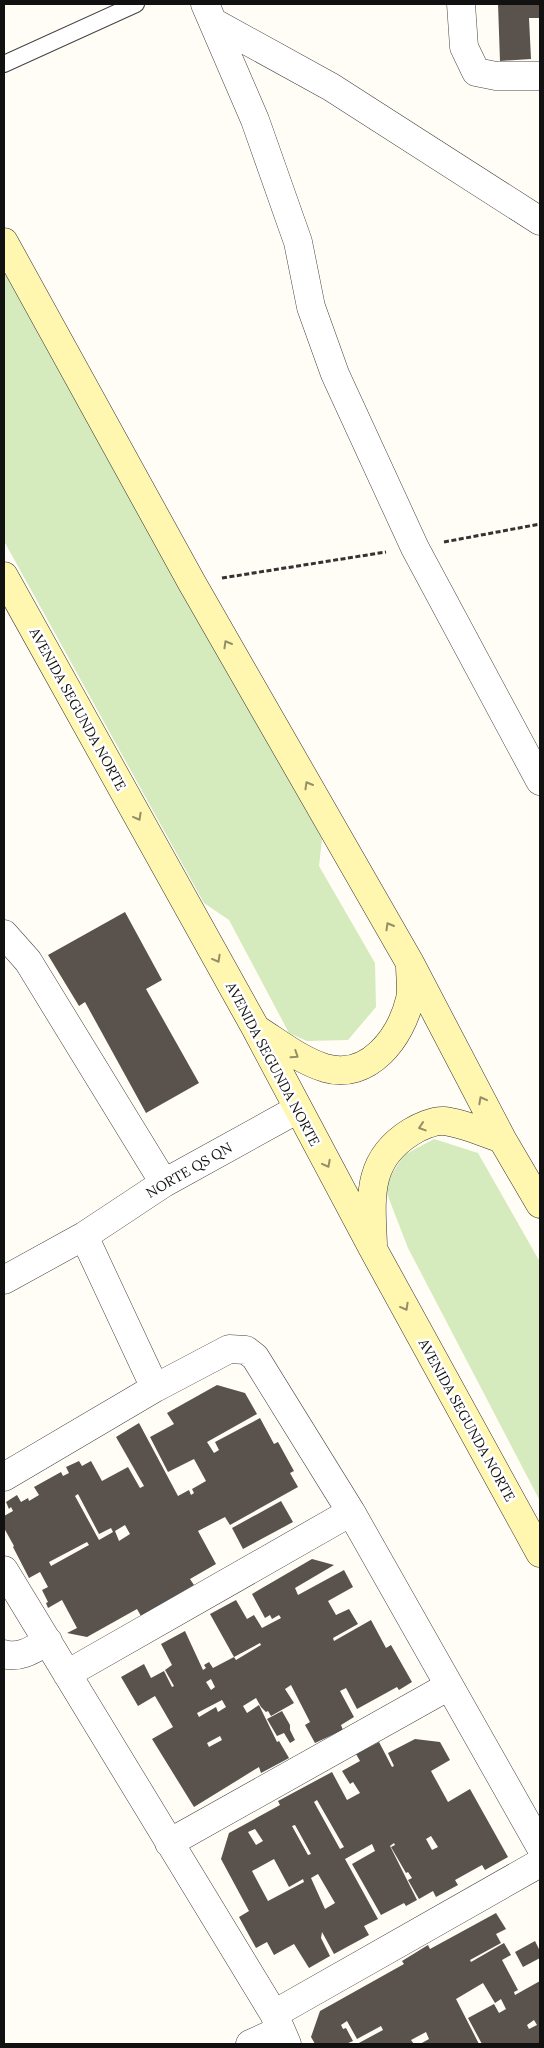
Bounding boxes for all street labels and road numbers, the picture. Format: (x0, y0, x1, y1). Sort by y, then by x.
street label: AVENIDA SEGUNDA NORTE (25, 624, 130, 794)
street label: AVENIDA SEGUNDA NORTE (222, 978, 324, 1149)
street label: NORTE QS QN (143, 1138, 235, 1202)
street label: AVENIDA SEGUNDA NORTE (414, 1335, 519, 1505)

